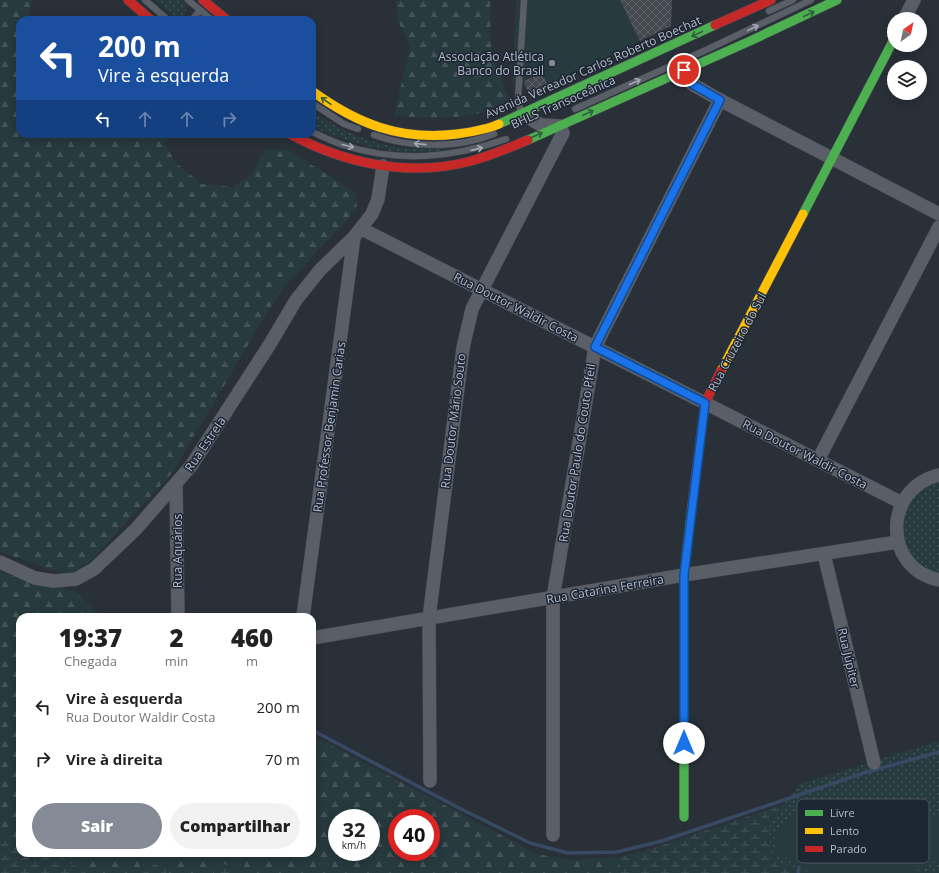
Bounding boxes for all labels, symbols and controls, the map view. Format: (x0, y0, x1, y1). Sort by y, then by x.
one-way arrow (803, 10, 815, 17)
street label: Avenida Vereador Carlos Roberto Boechat (482, 11, 704, 123)
north arrow (887, 12, 927, 52)
map controls (887, 12, 927, 100)
one-way arrow (746, 24, 758, 31)
text: 200 m (98, 27, 181, 65)
one-way arrow (692, 31, 704, 38)
icon: left (32, 32, 84, 84)
place label: Associação Atlética Banco do Brasil (438, 48, 544, 79)
pin (667, 53, 701, 87)
marker: Associação Atlética Banco do Brasil (547, 58, 557, 68)
icon: arrive (673, 59, 695, 81)
button: layers (887, 60, 927, 100)
text: Vire à esquerda (98, 63, 229, 87)
street label: BHLS Transoceânica (508, 71, 618, 133)
one-way arrow (628, 78, 640, 85)
one-way arrow (321, 97, 332, 105)
icon: left (92, 108, 114, 130)
icon: ahead (134, 108, 156, 130)
icon: ahead (176, 108, 198, 130)
icon: right (218, 108, 240, 130)
one-way arrow (582, 109, 594, 116)
one-way arrow (531, 131, 543, 139)
one-way arrow (414, 140, 427, 148)
one-way arrow (341, 143, 354, 150)
one-way arrow (470, 145, 483, 153)
street label: Rua Doutor Waldir Costa (451, 268, 581, 346)
street label: Rua Cruzeiro do Sul (704, 290, 770, 394)
street label: Rua Professor Benjamin Carias (309, 340, 349, 513)
street label: Rua Doutor Mário Souto (436, 353, 470, 489)
street label: Rua Doutor Paulo do Couto Pfeil (554, 363, 600, 543)
street label: Rua Estrela (180, 413, 230, 475)
street label: Rua Doutor Waldir Costa (740, 415, 870, 493)
street label: Rua Aquários (169, 514, 186, 588)
street label: Rua Catarina Ferreira (545, 570, 665, 608)
text: 19:37 (59, 621, 122, 654)
text: 2 (169, 621, 184, 654)
text: 460 (231, 621, 273, 654)
street label: Rua Júpiter (834, 626, 864, 690)
text: Chegada (64, 652, 117, 670)
text: min (165, 652, 188, 670)
text: m (246, 652, 258, 670)
text: Vire à esquerda (66, 688, 183, 708)
icon: left (32, 696, 54, 718)
text: 200 m (256, 697, 300, 717)
text: Rua Doutor Waldir Costa (66, 708, 215, 726)
position arrow (663, 722, 705, 764)
icon: right (32, 748, 54, 770)
text: Vire à direita (66, 749, 163, 769)
text: 70 m (265, 749, 300, 769)
legend (797, 799, 929, 863)
button: Sair (32, 803, 162, 849)
button: Compartilhar (170, 803, 300, 849)
text: Livre (830, 805, 855, 820)
speed limit sign: 40 (388, 809, 440, 861)
text: 32 (343, 816, 365, 843)
text: Lento (830, 823, 860, 838)
text: km/h (342, 838, 366, 852)
text: Parado (830, 841, 867, 856)

